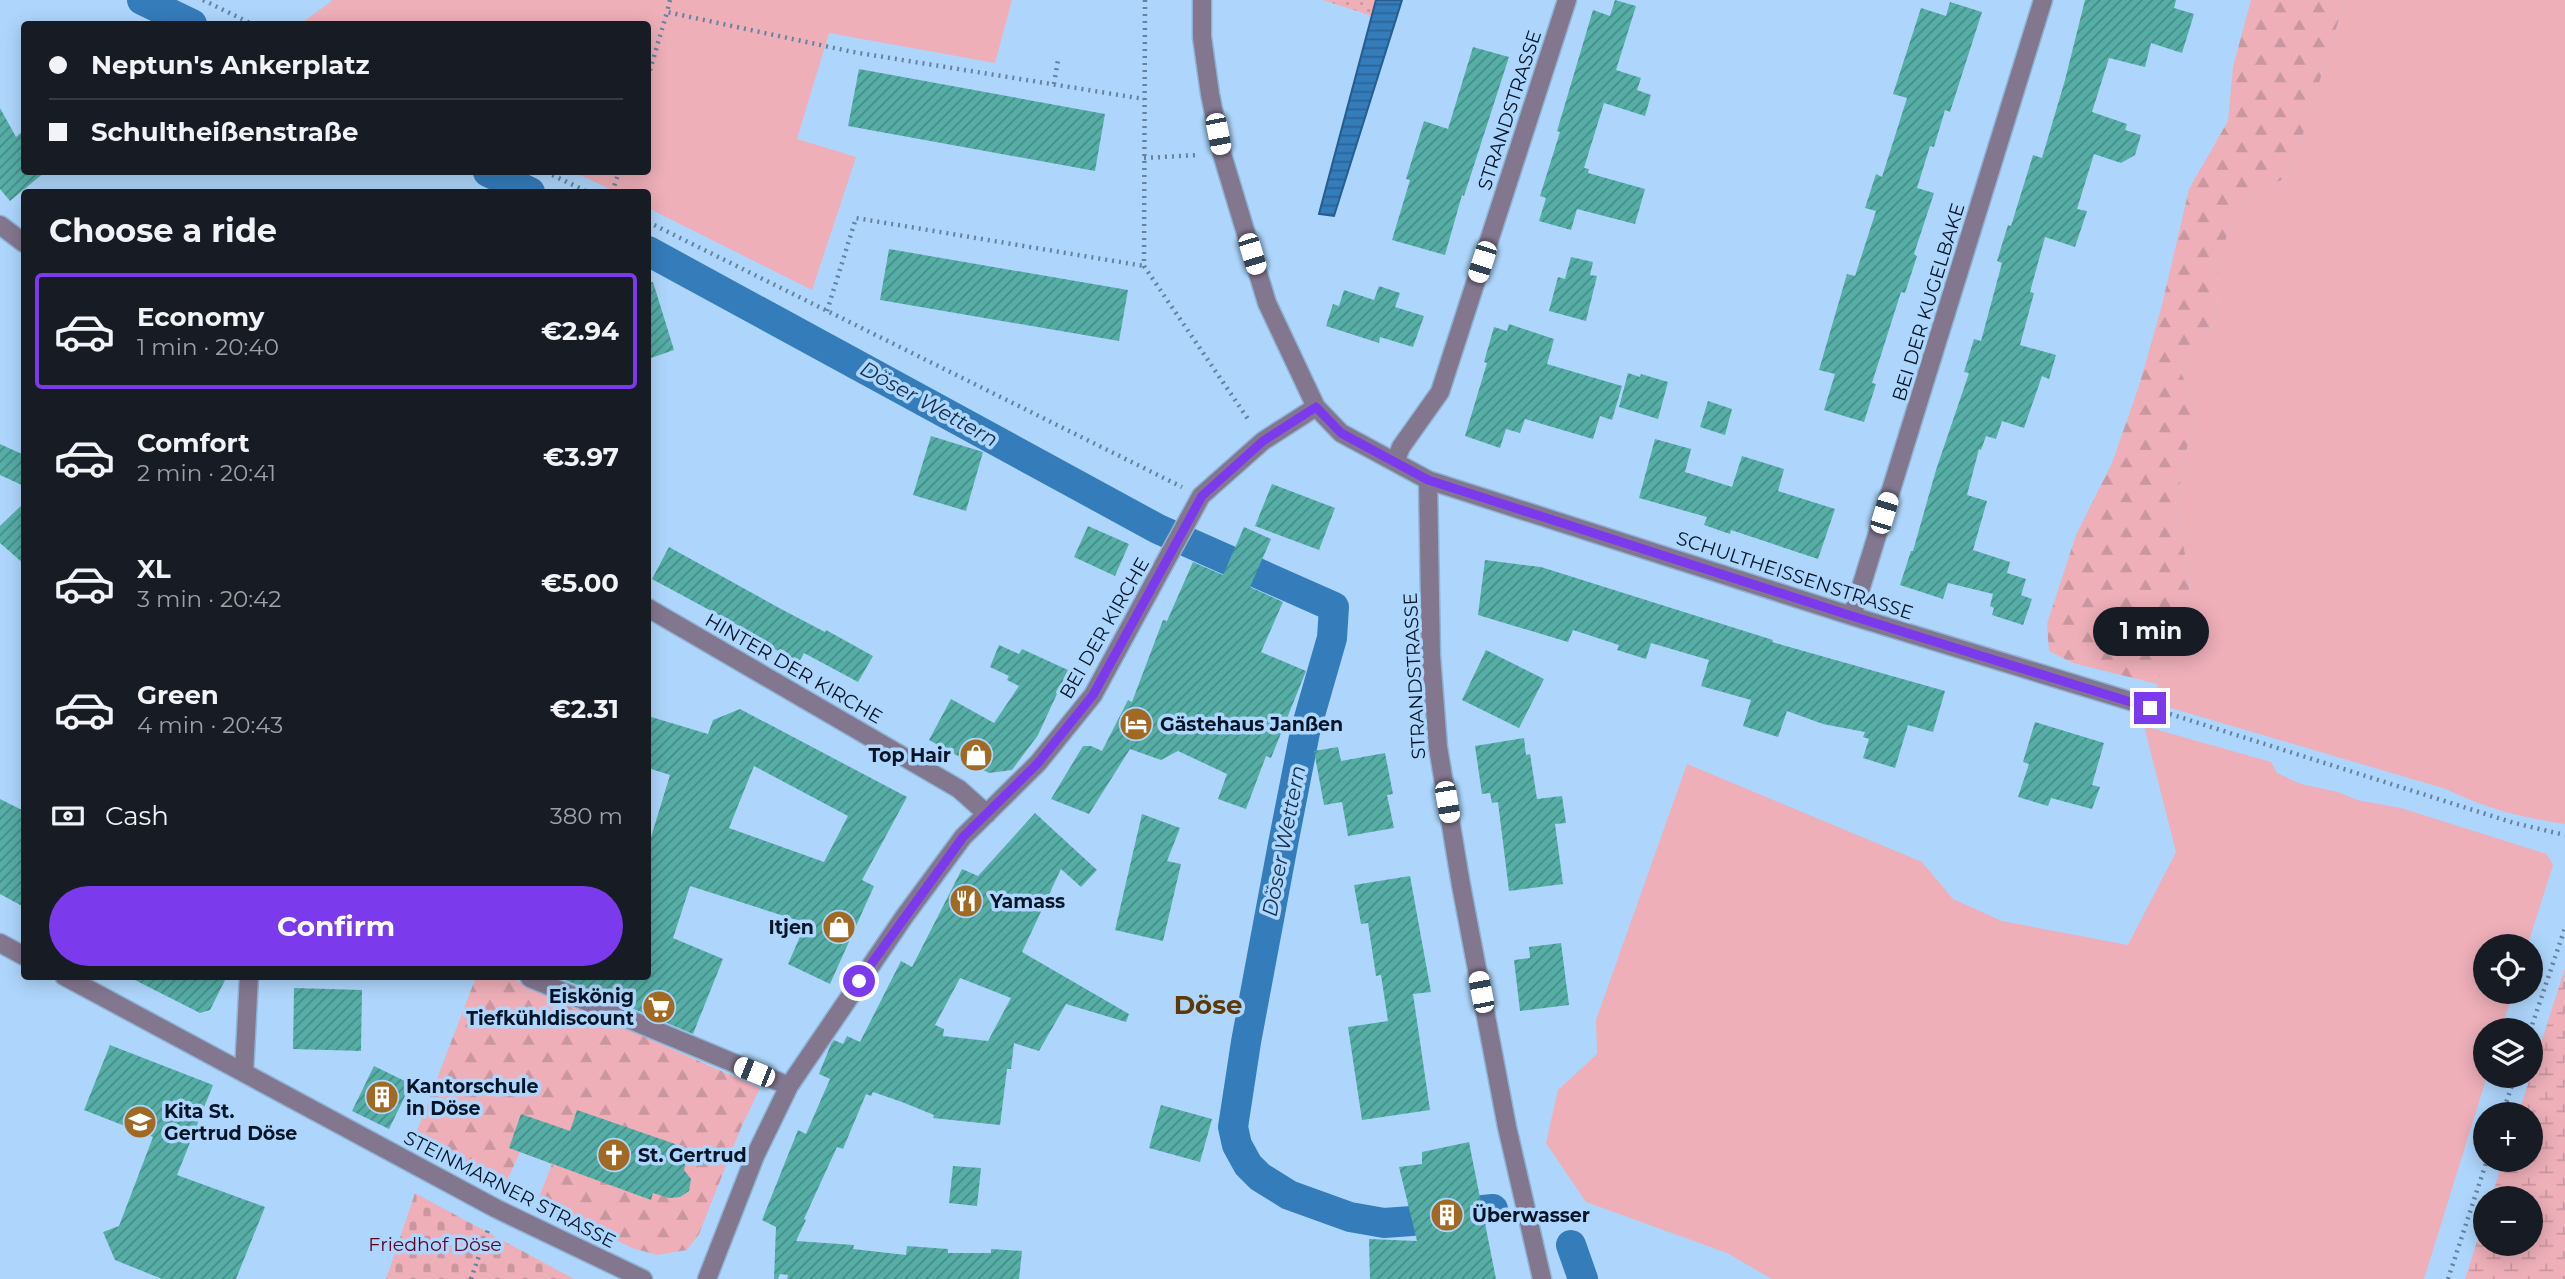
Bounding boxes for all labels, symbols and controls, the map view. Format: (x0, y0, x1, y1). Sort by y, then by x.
street label: STRANDSTRASSE (1473, 27, 1546, 193)
text: Neptun's Ankerplatz (91, 49, 370, 81)
car (1204, 111, 1233, 157)
text: Schultheißenstraße (91, 116, 358, 148)
street label: BEI DER KUGELBAKE (1887, 200, 1970, 404)
text: Choose a ride (49, 211, 277, 250)
car (1236, 231, 1269, 277)
car (1466, 239, 1499, 285)
icon: car (53, 300, 116, 363)
text: Economy (137, 301, 264, 333)
text: €2.94 (541, 315, 619, 347)
text: 1 min · 20:40 (137, 333, 279, 361)
water label: Döser Wettern (856, 355, 1002, 452)
icon: car (53, 426, 116, 489)
text: Comfort (137, 427, 249, 459)
text: €3.97 (543, 441, 619, 473)
text: 2 min · 20:41 (137, 459, 276, 487)
car (1868, 490, 1901, 536)
street label: SCHULTHEISSENSTRASSE (1674, 526, 1916, 625)
icon: car (53, 552, 116, 615)
text: XL (137, 553, 171, 585)
street label: BEI DER KIRCHE (1055, 553, 1154, 703)
text: €5.00 (541, 567, 619, 599)
text: 3 min · 20:42 (137, 585, 281, 613)
street label: STRANDSTRASSE (1399, 592, 1430, 760)
callout: 1 min (2092, 606, 2208, 656)
street label: HINTER DER KIRCHE (701, 608, 886, 729)
text: 1 min (2120, 617, 2182, 645)
icon: car (53, 678, 116, 741)
text: Green (137, 679, 219, 711)
route end (2134, 692, 2166, 724)
text: €2.31 (550, 693, 619, 725)
hotel icon: Gästehaus Janßen (1117, 705, 1155, 743)
text: 4 min · 20:43 (137, 711, 283, 739)
place label: Gästehaus Janßen (1160, 713, 1343, 736)
shop icon: Top Hair (957, 736, 995, 774)
place label: Top Hair (868, 744, 951, 767)
water label: Döser Wettern (1257, 763, 1310, 919)
car (1434, 779, 1461, 825)
icon: cash (49, 797, 87, 835)
text: Cash (105, 800, 169, 832)
text: 380 m (550, 802, 623, 830)
restaurant icon: Yamass (947, 882, 985, 920)
button: Confirm (49, 886, 623, 966)
place label: Yamass (989, 890, 1065, 913)
shop icon: Itjen (820, 908, 858, 946)
place label: Itjen (769, 916, 814, 939)
map controls (2473, 934, 2543, 1256)
button: locate (2473, 934, 2543, 1004)
route start (843, 965, 875, 997)
car (1467, 969, 1496, 1015)
place label: Eiskönig Tiefkühldiscount (466, 985, 634, 1030)
supermarket icon: Eiskönig Tiefkühldiscount (640, 988, 678, 1026)
district label: Döse (1174, 989, 1242, 1021)
button: layers (2473, 1018, 2543, 1088)
car (731, 1054, 778, 1090)
place label: Kantorschule in Döse (406, 1075, 538, 1120)
building icon: Kantorschule in Döse (363, 1078, 401, 1116)
place label: Kita St. Gertrud Döse (164, 1100, 297, 1145)
button: + (2473, 1102, 2543, 1172)
school or university icon: Kita St. Gertrud Döse (121, 1103, 159, 1141)
street label: STEINMARNER STRASSE (400, 1126, 619, 1253)
church icon: St. Gertrud (595, 1136, 633, 1174)
place label: St. Gertrud (638, 1144, 747, 1167)
button: − (2473, 1186, 2543, 1256)
building icon: Überwasser (1428, 1196, 1466, 1234)
place label: Überwasser (1472, 1204, 1590, 1227)
park label: Friedhof Döse (368, 1233, 502, 1256)

